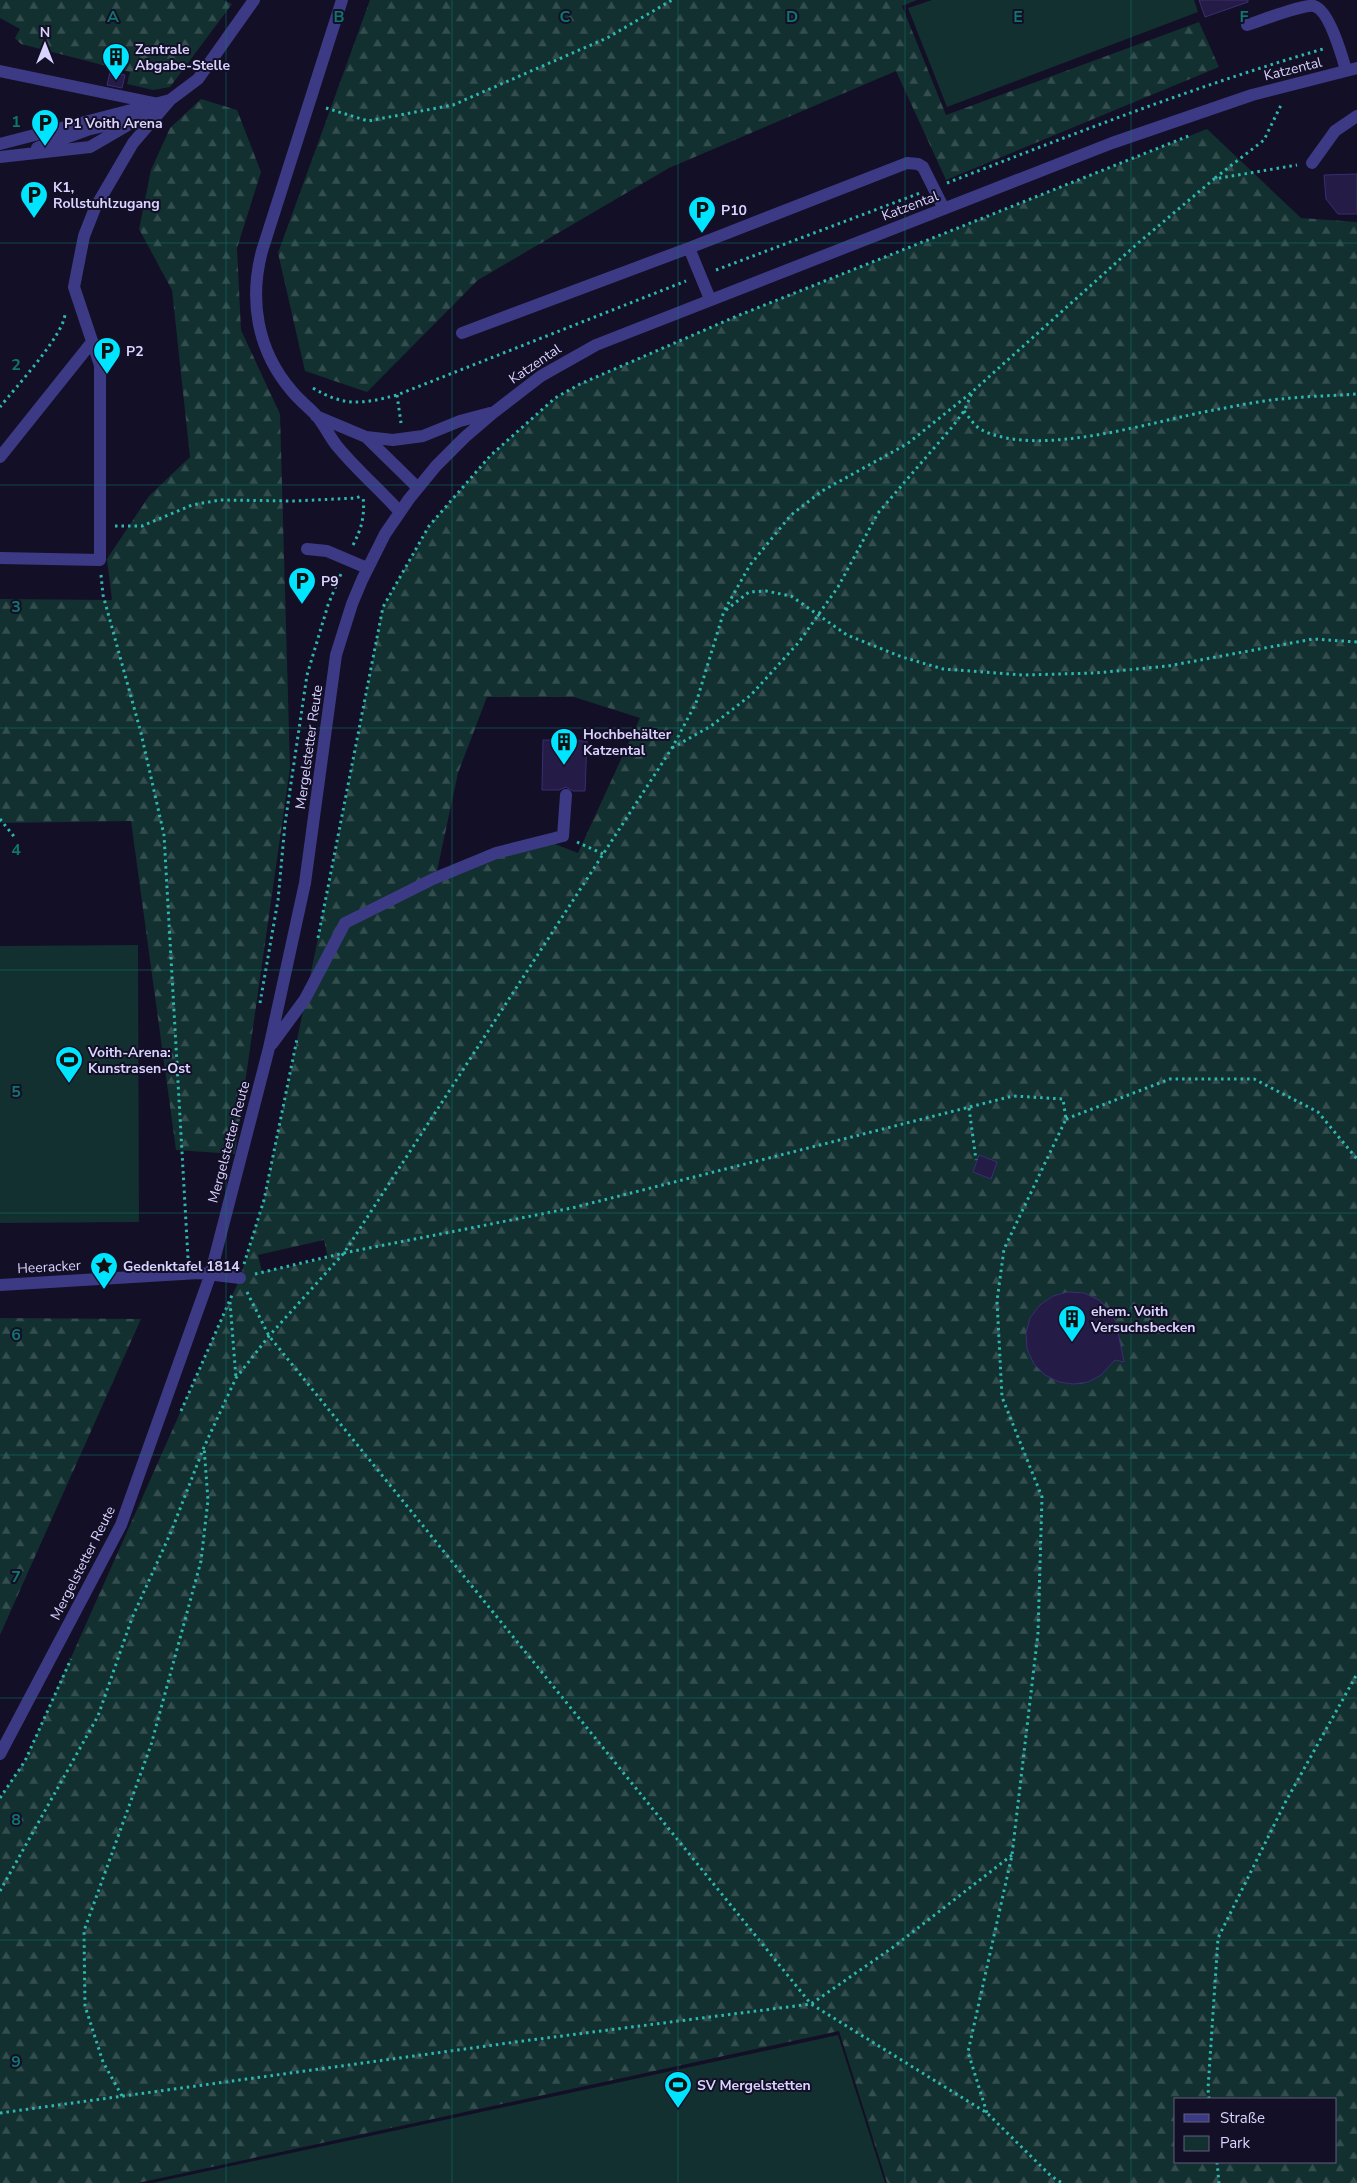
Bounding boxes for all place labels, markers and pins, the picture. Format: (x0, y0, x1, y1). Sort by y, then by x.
place label: Zentrale Abgabe-Stelle (135, 40, 230, 75)
building icon: Zentrale Abgabe-Stelle (101, 42, 131, 81)
parking icon: P1 Voith Arena (30, 108, 60, 147)
place label: P1 Voith Arena (64, 114, 163, 133)
place label: K1, Rollstuhlzugang (53, 178, 160, 213)
parking icon: K1, Rollstuhlzugang (19, 180, 49, 219)
parking icon: P10 (687, 195, 717, 234)
place label: P10 (721, 201, 747, 220)
parking icon: P2 (92, 336, 122, 375)
place label: P2 (126, 342, 144, 361)
parking icon: P9 (287, 566, 317, 605)
place label: P9 (321, 572, 339, 591)
place label: Hochbehälter Katzental (583, 725, 672, 760)
building icon: Hochbehälter Katzental (549, 727, 579, 766)
place label: Voith-Arena: Kunstrasen-Ost (87, 1043, 191, 1078)
sports icon: Voith-Arena: Kunstrasen-Ost (54, 1045, 84, 1084)
place icon: Gedenktafel 1814 (89, 1251, 119, 1290)
place label: Gedenktafel 1814 (123, 1257, 240, 1276)
place label: ehem. Voith Versuchsbecken (1090, 1302, 1195, 1337)
building icon: ehem. Voith Versuchsbecken (1057, 1304, 1087, 1343)
sports icon: SV Mergelstetten (663, 2070, 693, 2109)
place label: SV Mergelstetten (697, 2076, 811, 2095)

